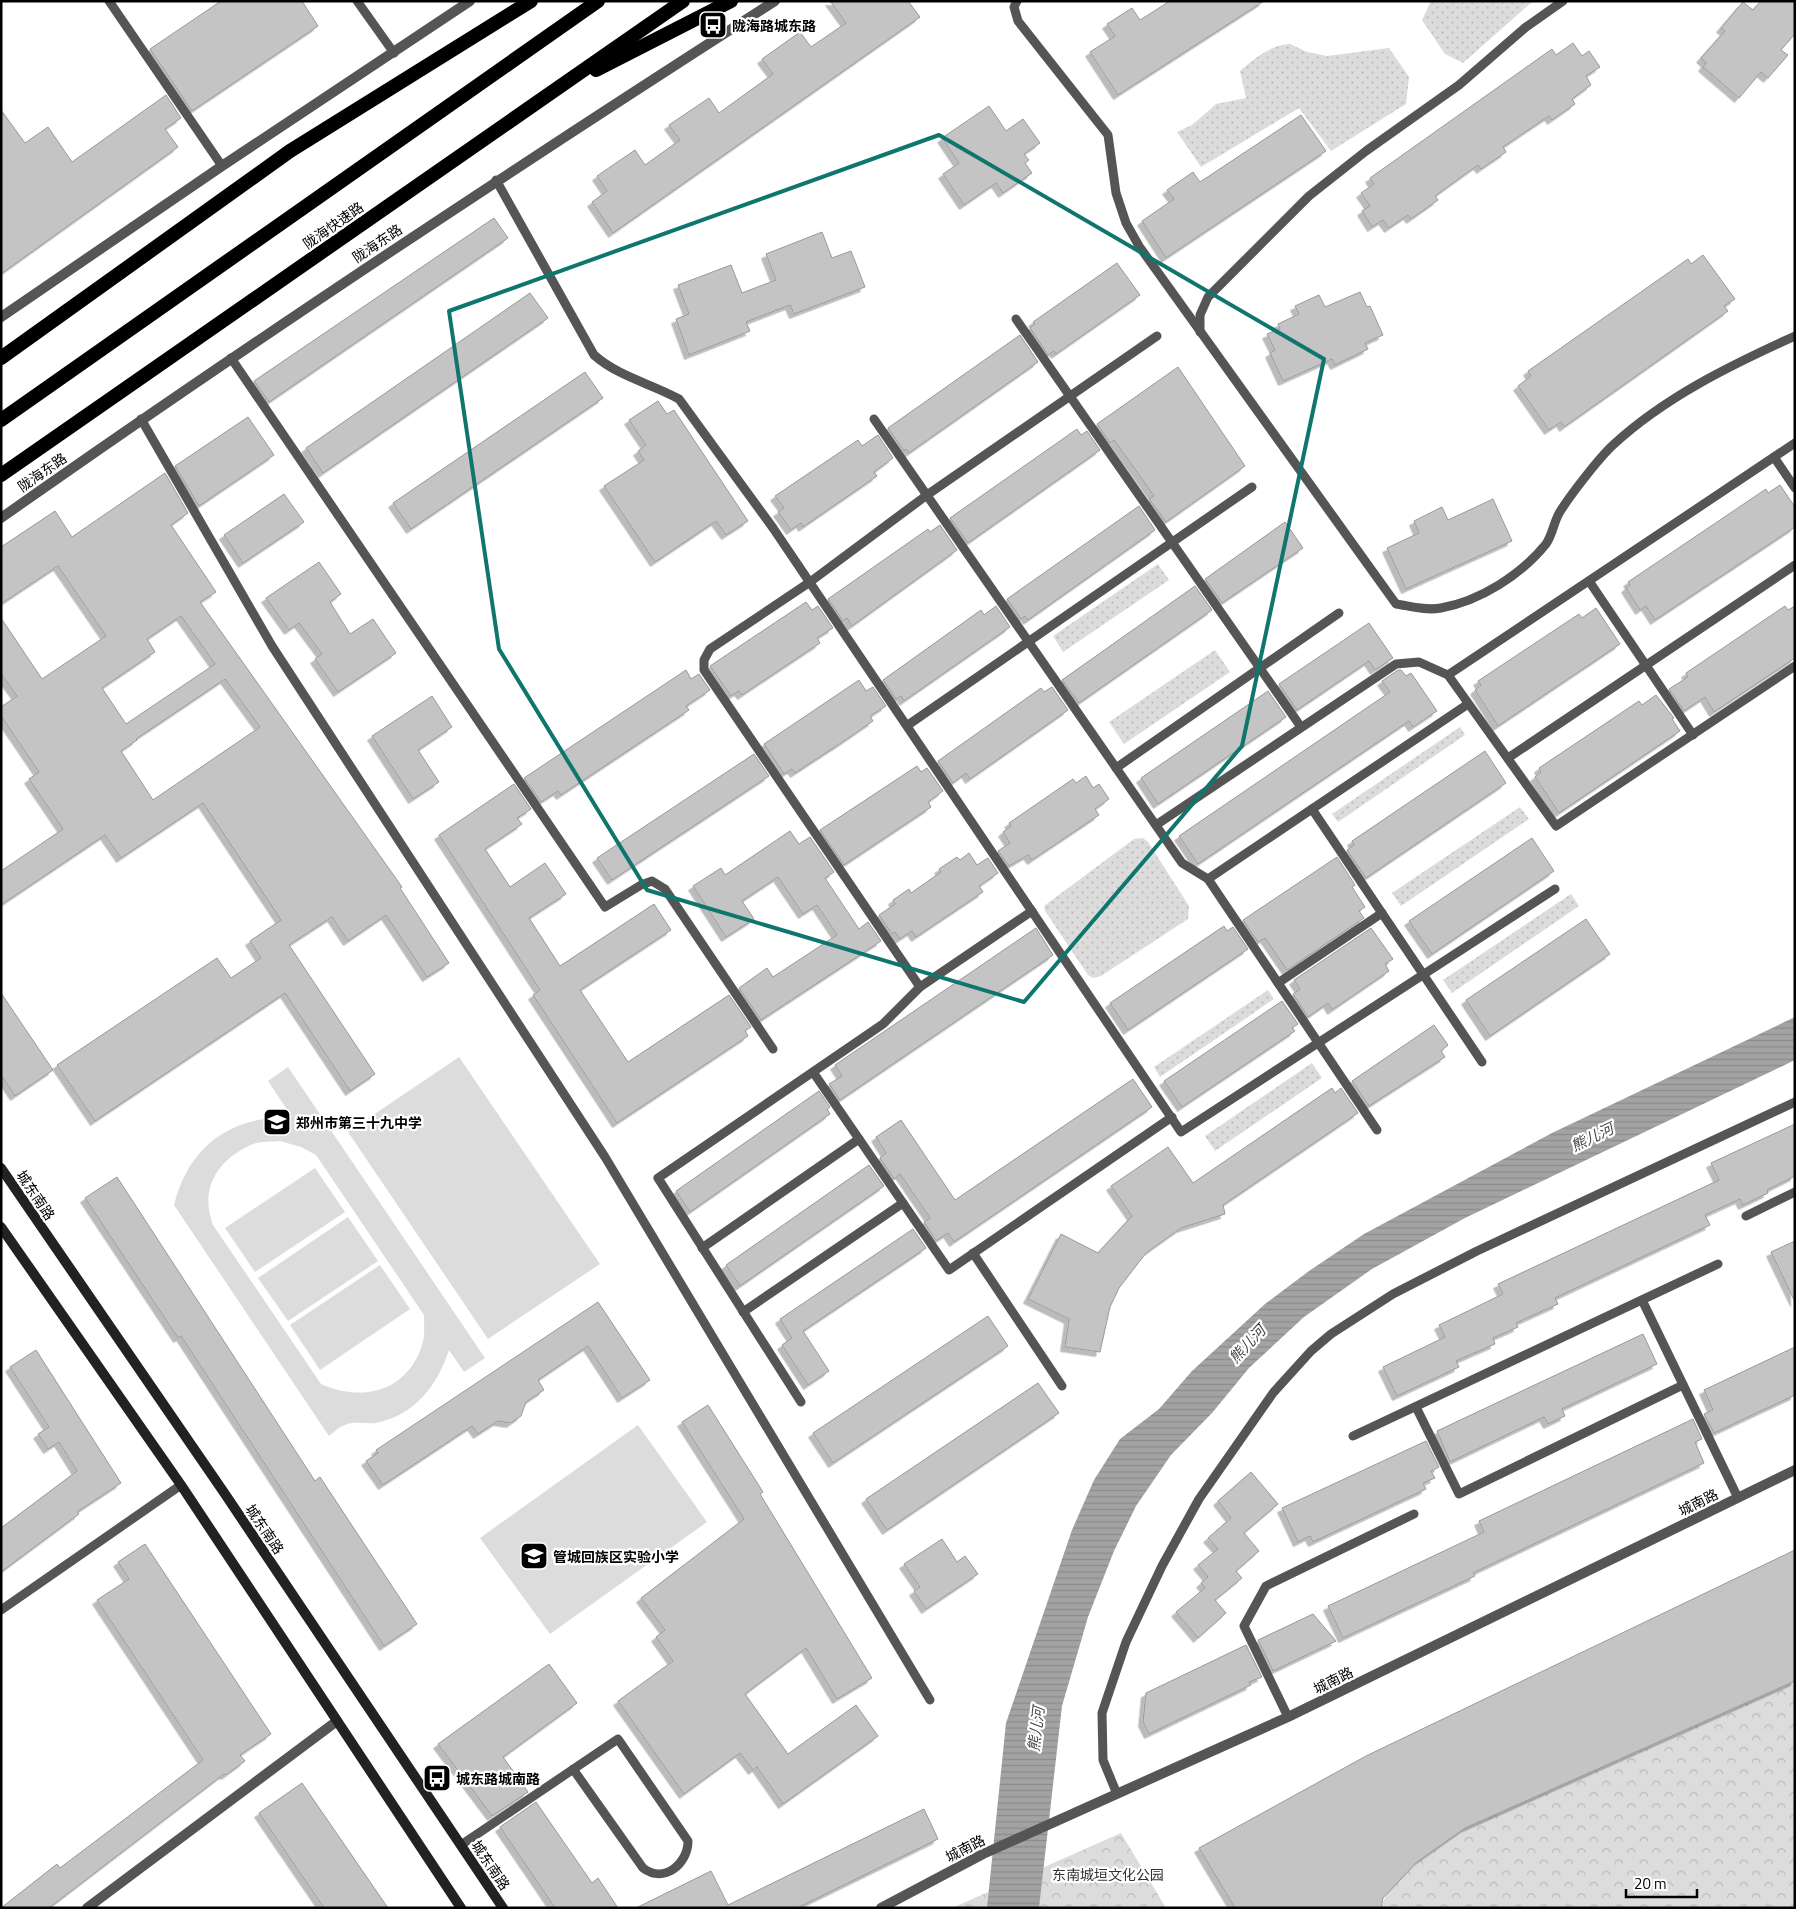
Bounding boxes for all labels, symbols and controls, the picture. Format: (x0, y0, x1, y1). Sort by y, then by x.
bus stop icon: 陇海路城东路 (698, 10, 728, 40)
place label: 陇海路城东路 (732, 15, 816, 36)
street label: 陇海快速路 (298, 196, 368, 254)
street label: 陇海东路 (348, 219, 406, 267)
street label: 陇海东路 (13, 447, 71, 497)
school or university icon: 郑州市第三十九中学 (262, 1107, 292, 1137)
place label: 郑州市第三十九中学 (296, 1112, 422, 1133)
water label: 熊儿河 (1567, 1115, 1620, 1157)
street label: 城东南路 (12, 1166, 60, 1224)
water label: 熊儿河 (1223, 1318, 1273, 1368)
street label: 城南路 (1675, 1483, 1721, 1521)
street label: 城东南路 (241, 1500, 289, 1558)
school or university icon: 管城回族区实验小学 (519, 1541, 549, 1571)
place label: 管城回族区实验小学 (553, 1546, 679, 1567)
street label: 城南路 (1310, 1661, 1356, 1699)
water label: 熊儿河 (1022, 1702, 1051, 1753)
bus stop icon: 城东路城南路 (422, 1763, 452, 1793)
place label: 城东路城南路 (456, 1768, 540, 1789)
street label: 城南路 (942, 1829, 988, 1867)
street label: 城东南路 (467, 1836, 515, 1894)
park label: 东南城垣文化公园 (1052, 1864, 1164, 1885)
scale bar (1626, 1866, 1697, 1898)
text: 20 m (1634, 1872, 1667, 1895)

